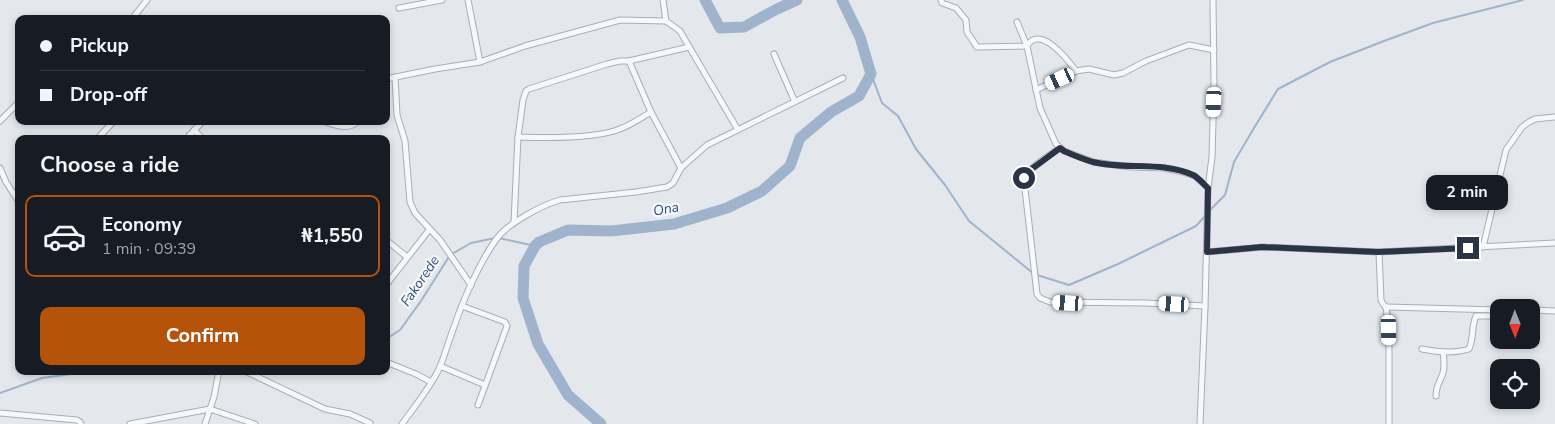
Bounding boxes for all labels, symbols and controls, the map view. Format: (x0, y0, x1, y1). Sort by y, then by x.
text: Pickup (70, 33, 129, 59)
car (1043, 66, 1076, 92)
text: Drop-off (70, 82, 147, 108)
car (1205, 87, 1222, 117)
text: Choose a ride (40, 150, 179, 180)
route start (1013, 167, 1035, 189)
callout: 2 min (1427, 176, 1509, 210)
text: 2 min (1446, 181, 1488, 203)
water label: Ona (651, 197, 681, 221)
text: Economy (102, 212, 182, 238)
icon: car (42, 214, 87, 259)
text: ₦1,550 (301, 223, 363, 249)
route end (1457, 237, 1479, 259)
text: 1 min · 09:39 (102, 238, 196, 260)
water label: Fakorede (396, 251, 444, 310)
car (1052, 295, 1083, 311)
car (1158, 296, 1189, 312)
north arrow (1490, 299, 1540, 349)
map controls (1490, 299, 1540, 409)
button: Confirm (40, 307, 365, 365)
car (1381, 315, 1396, 345)
button: locate (1490, 359, 1540, 409)

